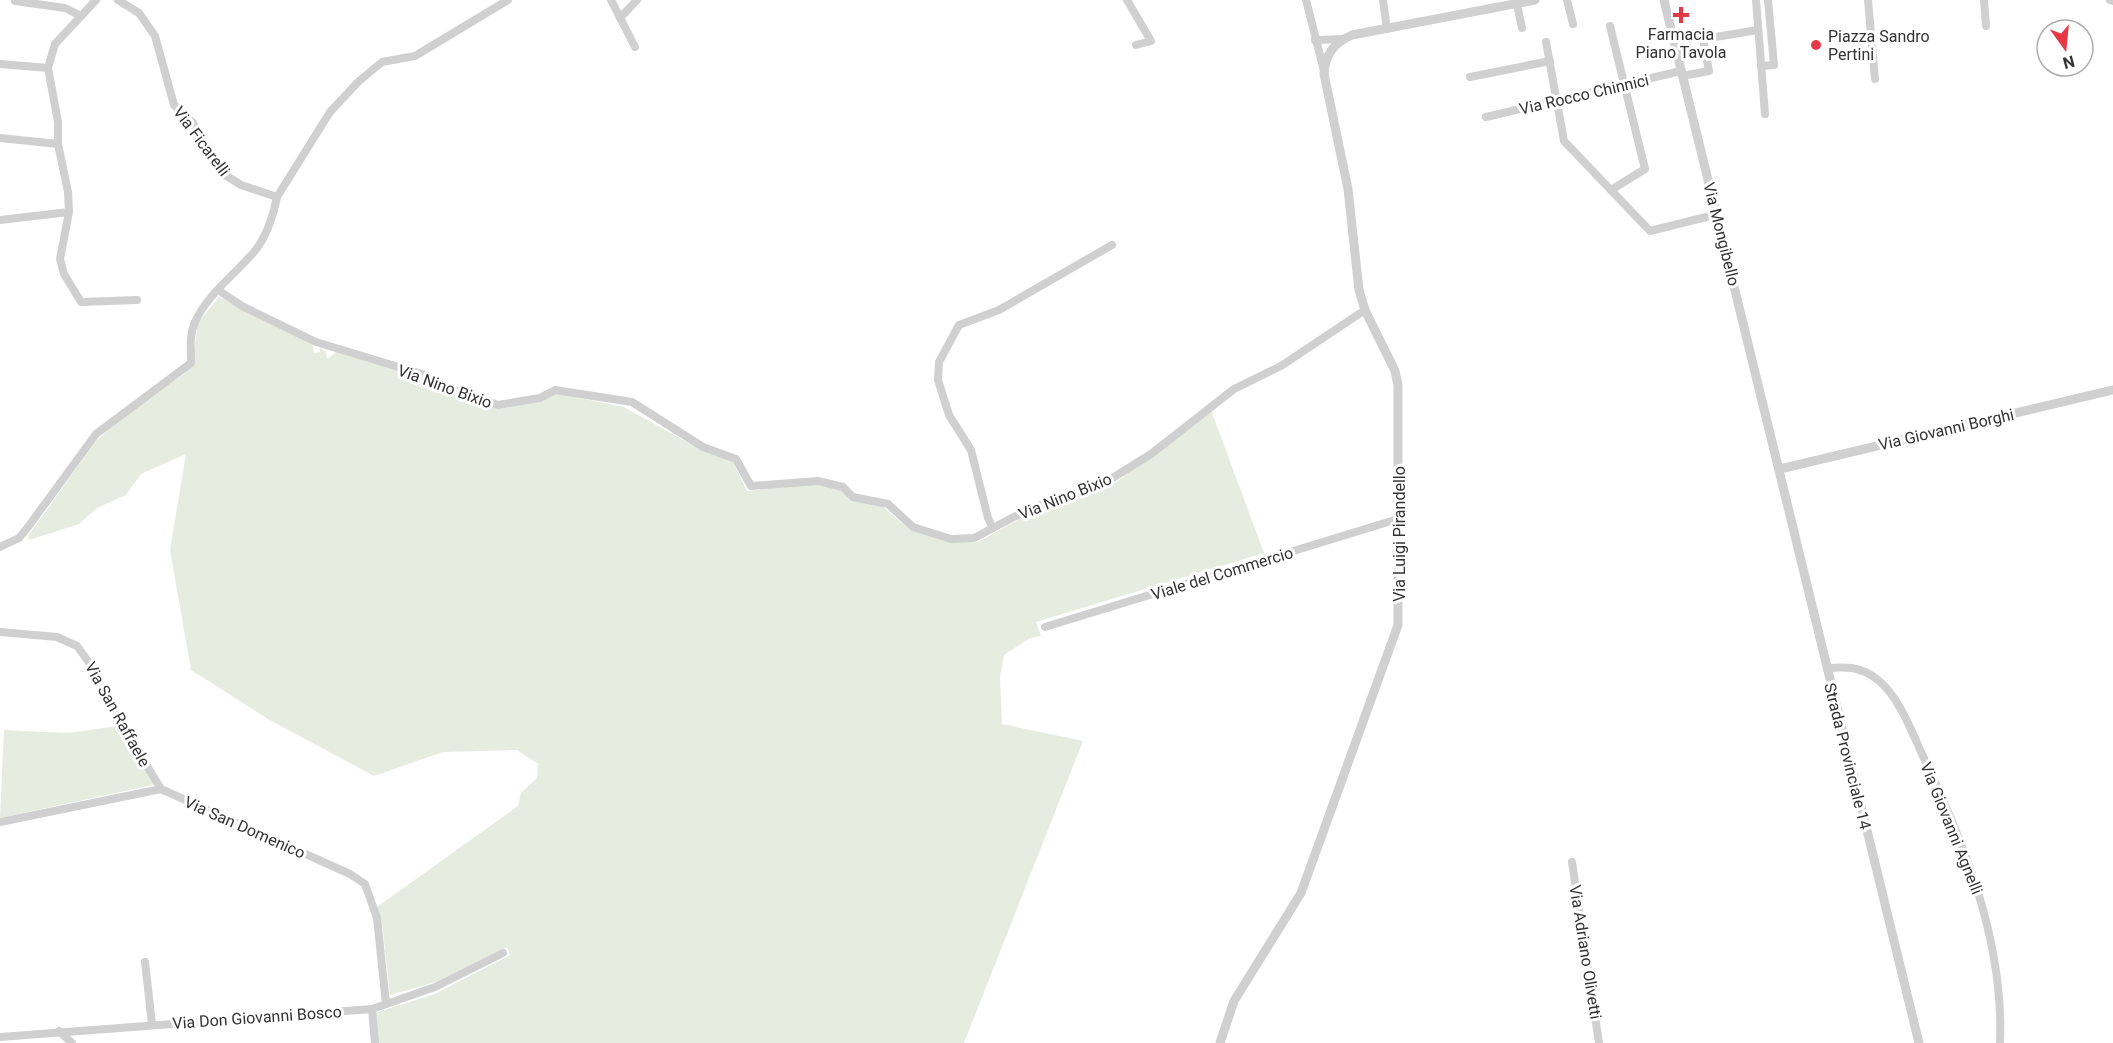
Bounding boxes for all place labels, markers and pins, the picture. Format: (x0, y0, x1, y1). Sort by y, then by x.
marker: Farmacia Piano Tavola (1674, 8, 1688, 22)
place label: Farmacia Piano Tavola (1636, 25, 1726, 62)
place label: Piazza Sandro Pertini (1828, 27, 1930, 64)
marker: Piazza Sandro Pertini (1809, 38, 1823, 52)

